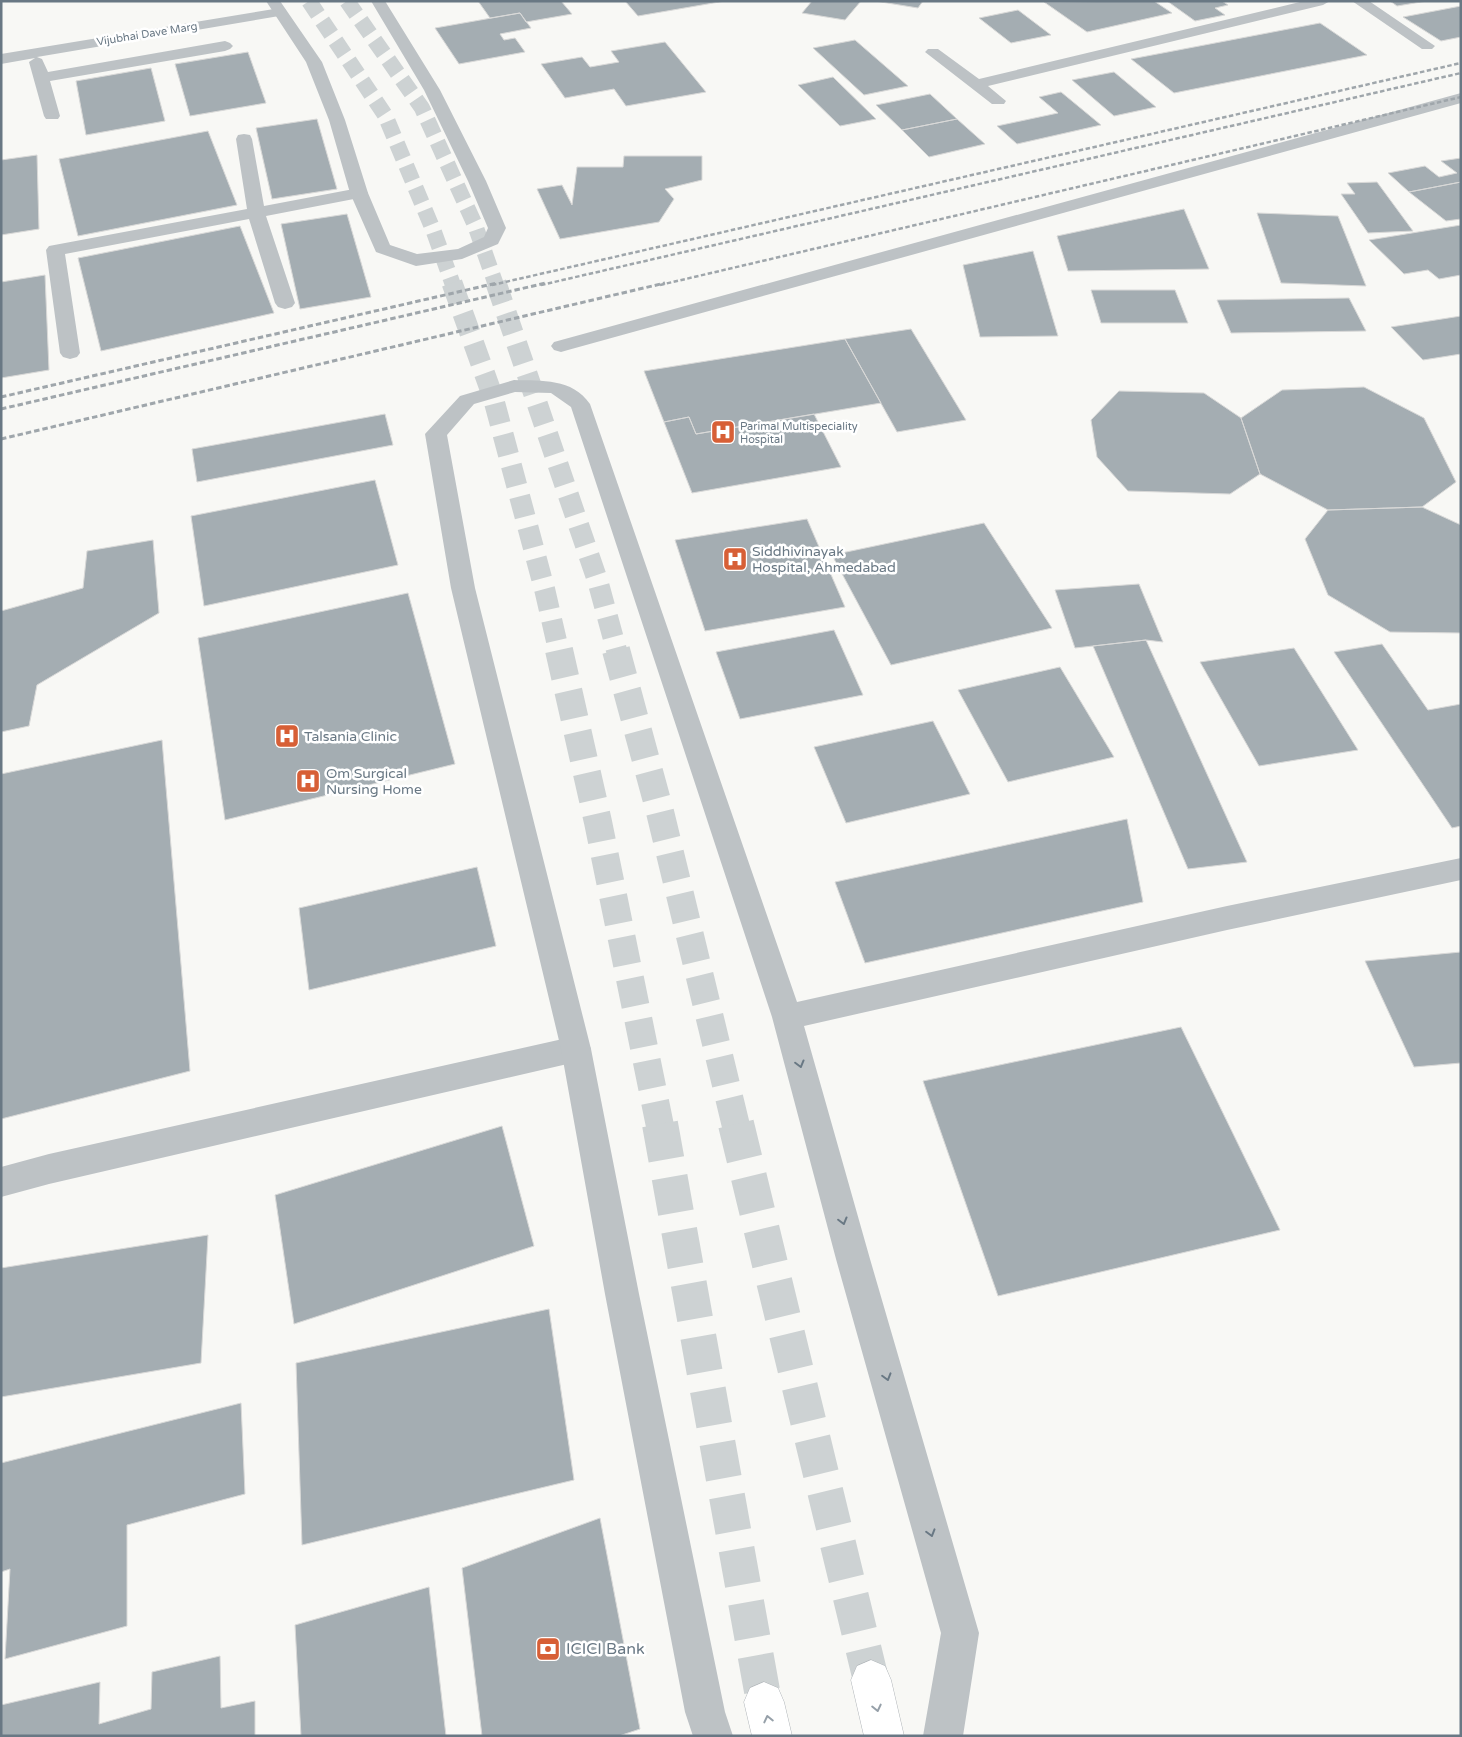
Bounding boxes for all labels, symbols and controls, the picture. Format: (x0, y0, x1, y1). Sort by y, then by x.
street label: Vijubhai Dave Marg (96, 20, 198, 48)
hospital icon: Parimal Multispeciality Hospital (710, 419, 736, 445)
place label: Parimal Multispeciality Hospital (740, 420, 858, 446)
place label: Siddhivinayak Hospital, Ahmedabad (752, 543, 896, 576)
hospital icon: Siddhivinayak Hospital, Ahmedabad (722, 546, 748, 572)
hospital icon: Talsania Clinic (274, 723, 300, 749)
place label: Talsania Clinic (304, 728, 397, 745)
place label: Om Surgical Nursing Home (326, 765, 422, 798)
hospital icon: Om Surgical Nursing Home (295, 768, 321, 794)
one-way arrow (794, 1059, 804, 1068)
one-way arrow (837, 1216, 847, 1224)
one-way arrow (881, 1373, 891, 1381)
one-way arrow (926, 1529, 936, 1537)
bank icon: ICICI Bank (535, 1636, 561, 1662)
place label: ICICI Bank (566, 1639, 645, 1659)
one-way arrow (871, 1703, 882, 1712)
one-way arrow (763, 1715, 774, 1724)

